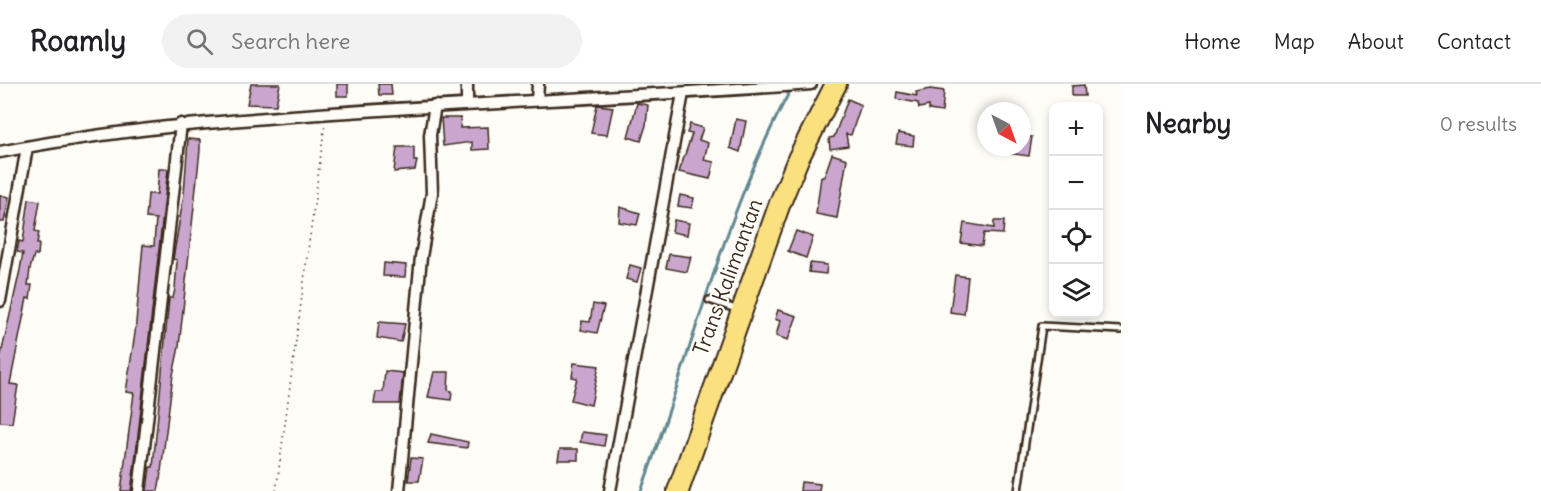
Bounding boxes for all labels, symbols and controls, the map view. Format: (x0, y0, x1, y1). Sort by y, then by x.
search box (162, 14, 582, 68)
text: Roamly (30, 23, 126, 59)
icon: search (183, 25, 216, 58)
text: Search here (231, 27, 350, 55)
text: Home (1184, 28, 1241, 55)
text: Map (1274, 28, 1315, 55)
text: About (1348, 28, 1404, 55)
text: Contact (1437, 28, 1511, 55)
north arrow (977, 102, 1031, 156)
map controls (1049, 102, 1103, 318)
button: + (1049, 102, 1103, 156)
text: Nearby (1145, 107, 1231, 140)
text: 0 results (1440, 111, 1517, 136)
button: − (1049, 156, 1103, 210)
street label: Trans Kalimantan (687, 195, 768, 359)
button: locate (1049, 210, 1103, 264)
button: layers (1049, 264, 1103, 318)

